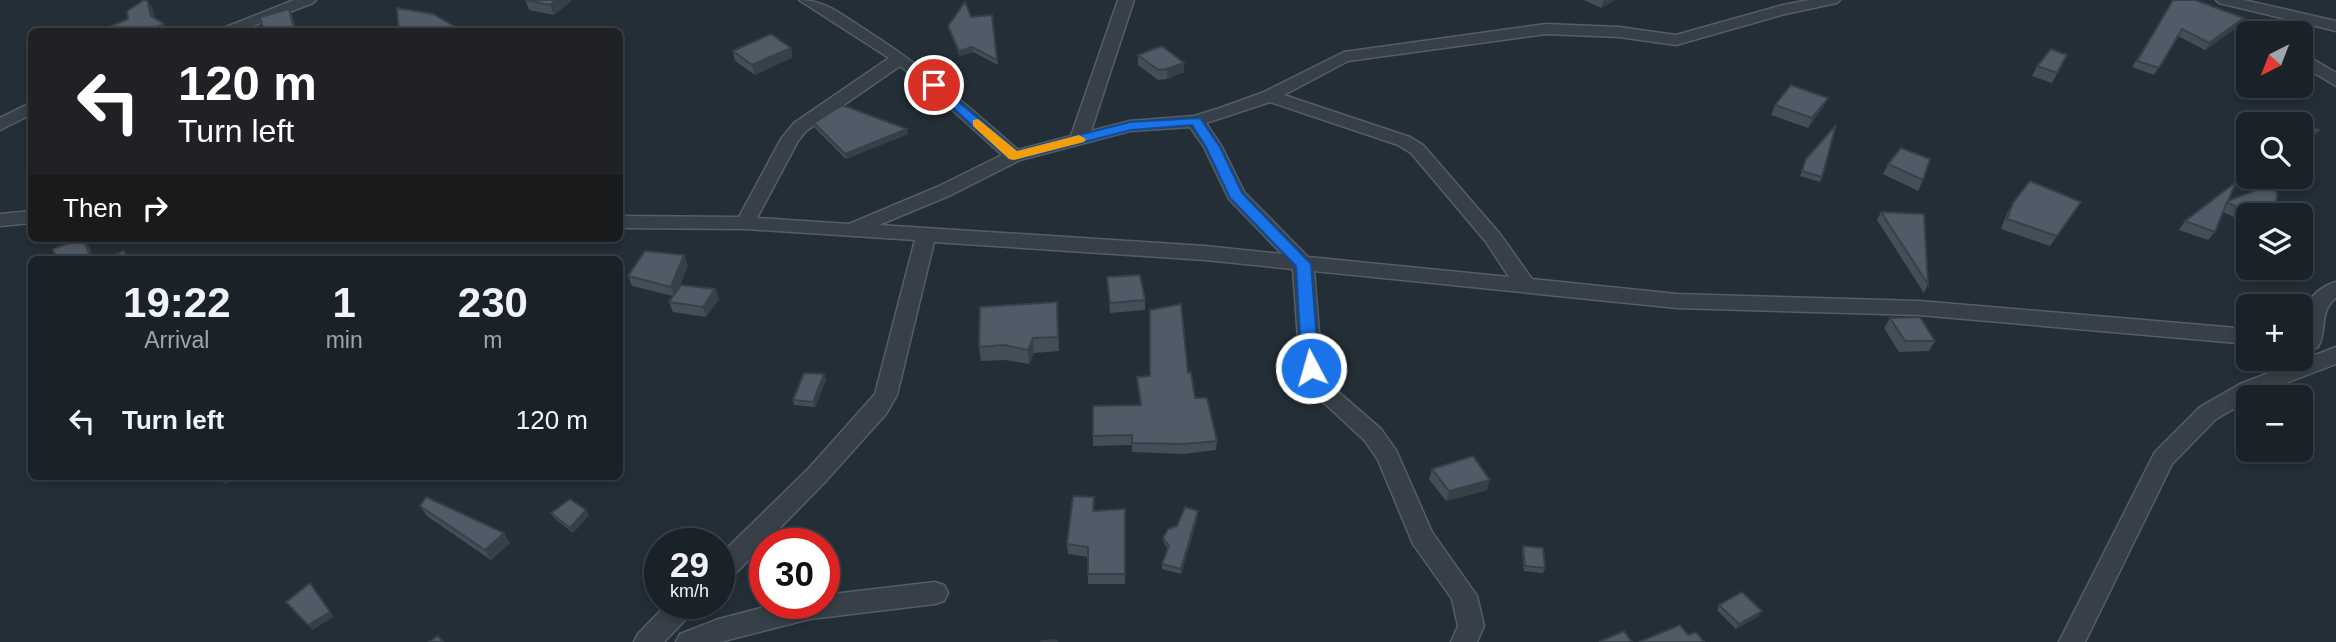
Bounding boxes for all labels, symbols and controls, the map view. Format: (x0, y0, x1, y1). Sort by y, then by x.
north arrow (2236, 21, 2314, 98)
map controls (2236, 21, 2313, 462)
pin (904, 55, 964, 115)
icon: left (63, 56, 154, 147)
text: 120 m (178, 56, 317, 110)
icon: arrive (915, 66, 953, 104)
button: search (2236, 112, 2313, 189)
text: Turn left (178, 113, 294, 149)
icon: right (136, 189, 174, 227)
text: Then (63, 193, 122, 223)
button: layers (2236, 203, 2313, 280)
text: 19:22 (123, 279, 231, 326)
text: 1 (332, 279, 356, 326)
text: 230 (458, 279, 528, 326)
button: + (2236, 294, 2313, 371)
text: Arrival (144, 327, 209, 353)
text: min (326, 327, 363, 353)
text: m (483, 327, 502, 353)
position arrow (1274, 331, 1348, 405)
button: − (2236, 385, 2313, 462)
icon: left (63, 402, 101, 440)
text: Turn left (122, 405, 224, 435)
text: 120 m (516, 405, 588, 435)
speed limit sign: 30 (749, 528, 840, 619)
text: 29 (670, 545, 709, 584)
text: km/h (670, 581, 709, 601)

